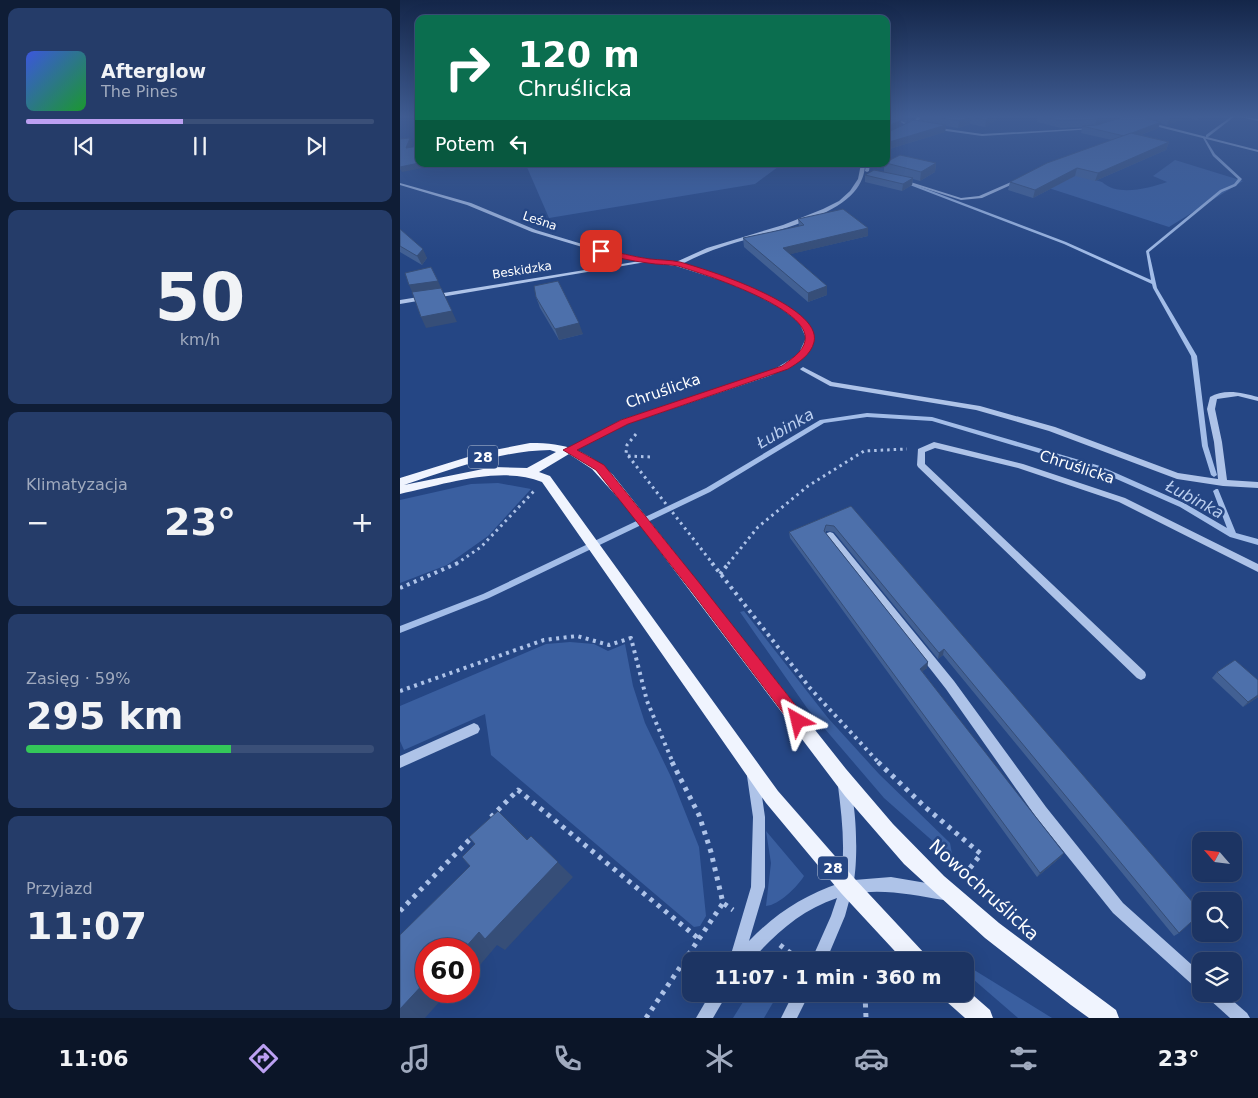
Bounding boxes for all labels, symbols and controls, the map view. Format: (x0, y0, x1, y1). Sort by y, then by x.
icon: right (435, 35, 500, 100)
text: 120 m (518, 35, 640, 75)
text: Afterglow (101, 60, 206, 82)
text: Chruślicka (518, 76, 632, 101)
text: The Pines (101, 82, 178, 101)
icon: left (505, 130, 533, 158)
icon: previous (70, 132, 98, 160)
icon: pause (186, 132, 214, 160)
icon: next (302, 132, 330, 160)
text: Potem (435, 133, 495, 155)
street label: Leśna (521, 209, 559, 233)
pin (580, 230, 622, 272)
icon: arrive (587, 237, 615, 265)
street label: Beskidzka (491, 258, 553, 282)
text: 50 (155, 260, 245, 335)
text: km/h (180, 330, 220, 349)
street label: Chruślicka (623, 370, 703, 412)
water label: Łubinka (752, 404, 817, 453)
road number: 28 (468, 446, 498, 468)
street label: Chruślicka (1037, 446, 1117, 488)
text: Klimatyzacja (26, 475, 128, 494)
water label: Łubinka (1162, 476, 1227, 523)
text: 23° (164, 500, 236, 544)
text: − (26, 506, 49, 539)
text: + (351, 506, 374, 539)
text: Zasięg · 59% (26, 669, 130, 688)
text: 295 km (26, 694, 183, 738)
position arrow (771, 694, 823, 746)
north arrow (1192, 832, 1242, 882)
map controls (1192, 832, 1242, 1002)
street label: Nowochruślicka (925, 835, 1044, 945)
road number: 28 (818, 856, 848, 880)
text: Przyjazd (26, 879, 93, 898)
button: search (1192, 892, 1242, 942)
text: 11:07 (26, 904, 147, 948)
speed limit sign: 60 (415, 938, 480, 1003)
button: layers (1192, 952, 1242, 1002)
text: 11:07 · 1 min · 360 m (714, 966, 942, 988)
icon: directions (246, 1041, 281, 1076)
icon: music (398, 1041, 433, 1076)
icon: phone (550, 1041, 585, 1076)
icon: climate (702, 1041, 737, 1076)
icon: car (854, 1041, 889, 1076)
icon: filters (1006, 1041, 1041, 1076)
text: 11:06 (59, 1046, 129, 1071)
text: 23° (1158, 1046, 1199, 1071)

